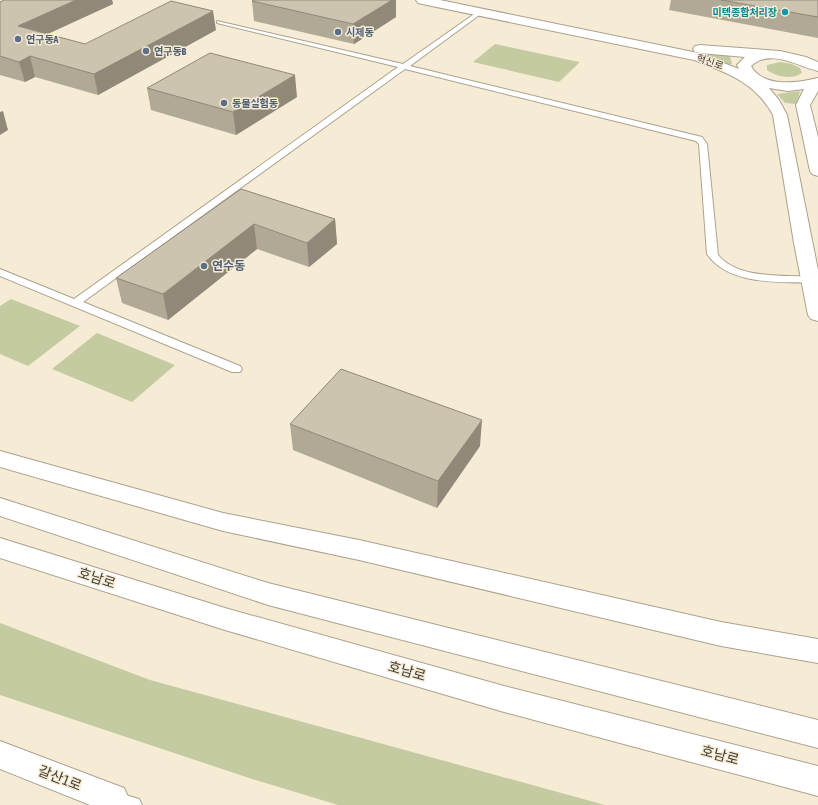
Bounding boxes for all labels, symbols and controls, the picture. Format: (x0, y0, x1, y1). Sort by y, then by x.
place label: 미텍종합처리장 (713, 6, 777, 18)
marker: 미텍종합처리장 (780, 7, 790, 17)
marker: 시제동 (333, 27, 343, 37)
place label: 시제동 (346, 27, 374, 38)
marker: 연구동A (13, 34, 23, 44)
place label: 연구동A (26, 34, 59, 45)
marker: 연구동B (141, 46, 151, 56)
place label: 연구동B (154, 46, 187, 57)
street label: 혁신로 (695, 52, 725, 72)
place label: 동물실험동 (232, 97, 278, 109)
marker: 동물실험동 (219, 98, 229, 108)
place label: 연수동 (212, 259, 245, 273)
marker: 연수동 (199, 261, 209, 271)
street label: 호남로 (76, 564, 118, 592)
street label: 호남로 (386, 658, 428, 684)
street label: 호남로 (699, 742, 741, 768)
street label: 갈산1로 (36, 762, 84, 794)

